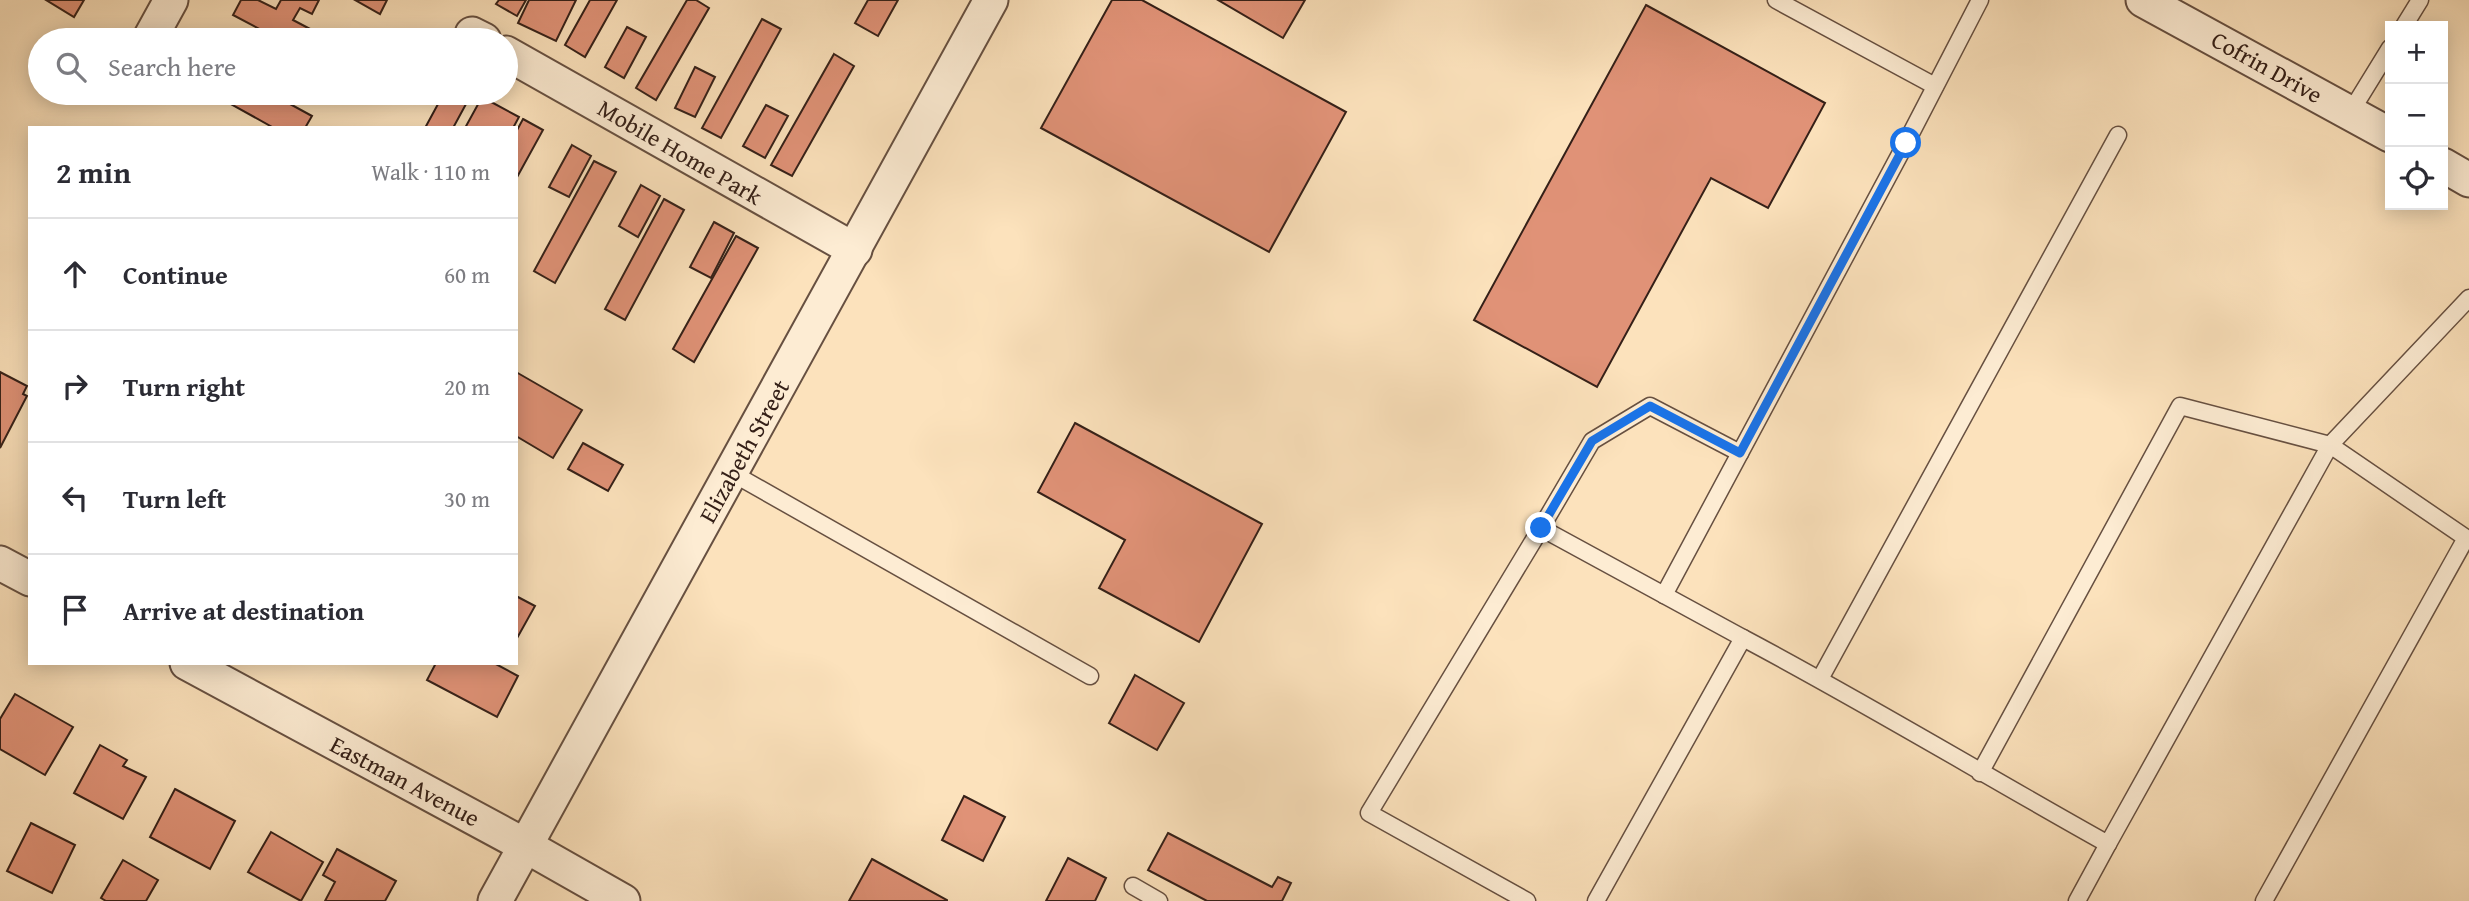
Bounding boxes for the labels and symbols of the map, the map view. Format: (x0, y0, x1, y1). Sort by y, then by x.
street label: Cofrin Drive (2205, 22, 2329, 112)
street label: Mobile Home Park (591, 91, 770, 214)
route start (1890, 127, 1921, 158)
street label: Elizabeth Street (690, 372, 798, 529)
route end (1525, 512, 1556, 543)
street label: Eastman Avenue (324, 727, 486, 835)

